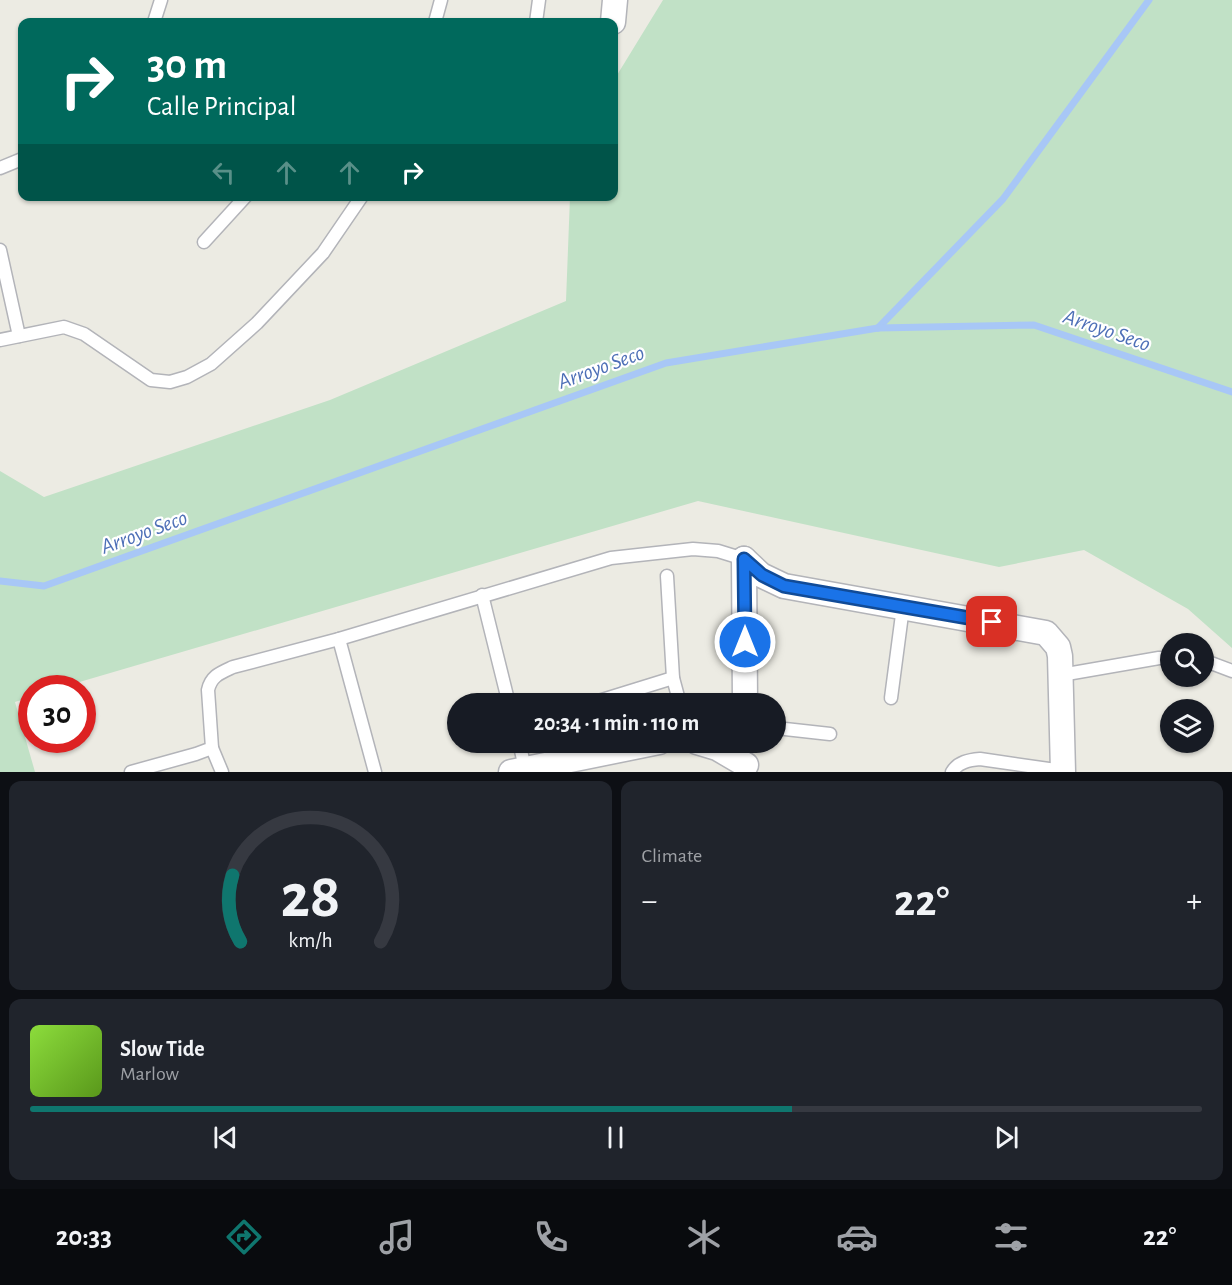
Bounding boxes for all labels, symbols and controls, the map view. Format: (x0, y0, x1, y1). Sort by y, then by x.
icon: right (48, 42, 126, 120)
text: 30 m (147, 44, 227, 86)
text: Calle Principal (147, 93, 296, 120)
icon: left (207, 156, 240, 189)
icon: ahead (270, 156, 303, 189)
icon: ahead (333, 156, 366, 189)
icon: right (396, 156, 429, 189)
water label: Arroyo Seco (1060, 305, 1153, 355)
water label: Arroyo Seco (554, 341, 647, 393)
water label: Arroyo Seco (97, 506, 190, 558)
pin (966, 596, 1017, 647)
icon: arrive (975, 605, 1008, 638)
position arrow (713, 610, 777, 674)
map controls (1160, 633, 1214, 753)
button: search (1160, 633, 1214, 687)
speed limit sign: 30 (18, 675, 96, 753)
button: layers (1160, 699, 1214, 753)
text: 20:34 · 1 min · 110 m (534, 712, 699, 734)
text: Climate (642, 846, 702, 866)
text: 28 (280, 866, 340, 928)
text: 22° (894, 879, 950, 924)
text: − (642, 885, 657, 918)
text: + (1186, 885, 1202, 918)
text: km/h (288, 931, 332, 952)
text: Slow Tide (120, 1038, 205, 1060)
text: Marlow (120, 1064, 179, 1084)
icon: previous (209, 1121, 242, 1154)
icon: pause (599, 1121, 632, 1154)
icon: next (990, 1121, 1023, 1154)
icon: directions (223, 1216, 265, 1258)
icon: music (376, 1216, 418, 1258)
icon: phone (530, 1216, 572, 1258)
icon: climate (683, 1216, 725, 1258)
icon: car (836, 1216, 878, 1258)
icon: filters (990, 1216, 1032, 1258)
text: 20:33 (56, 1223, 112, 1250)
text: 22° (1143, 1223, 1176, 1250)

